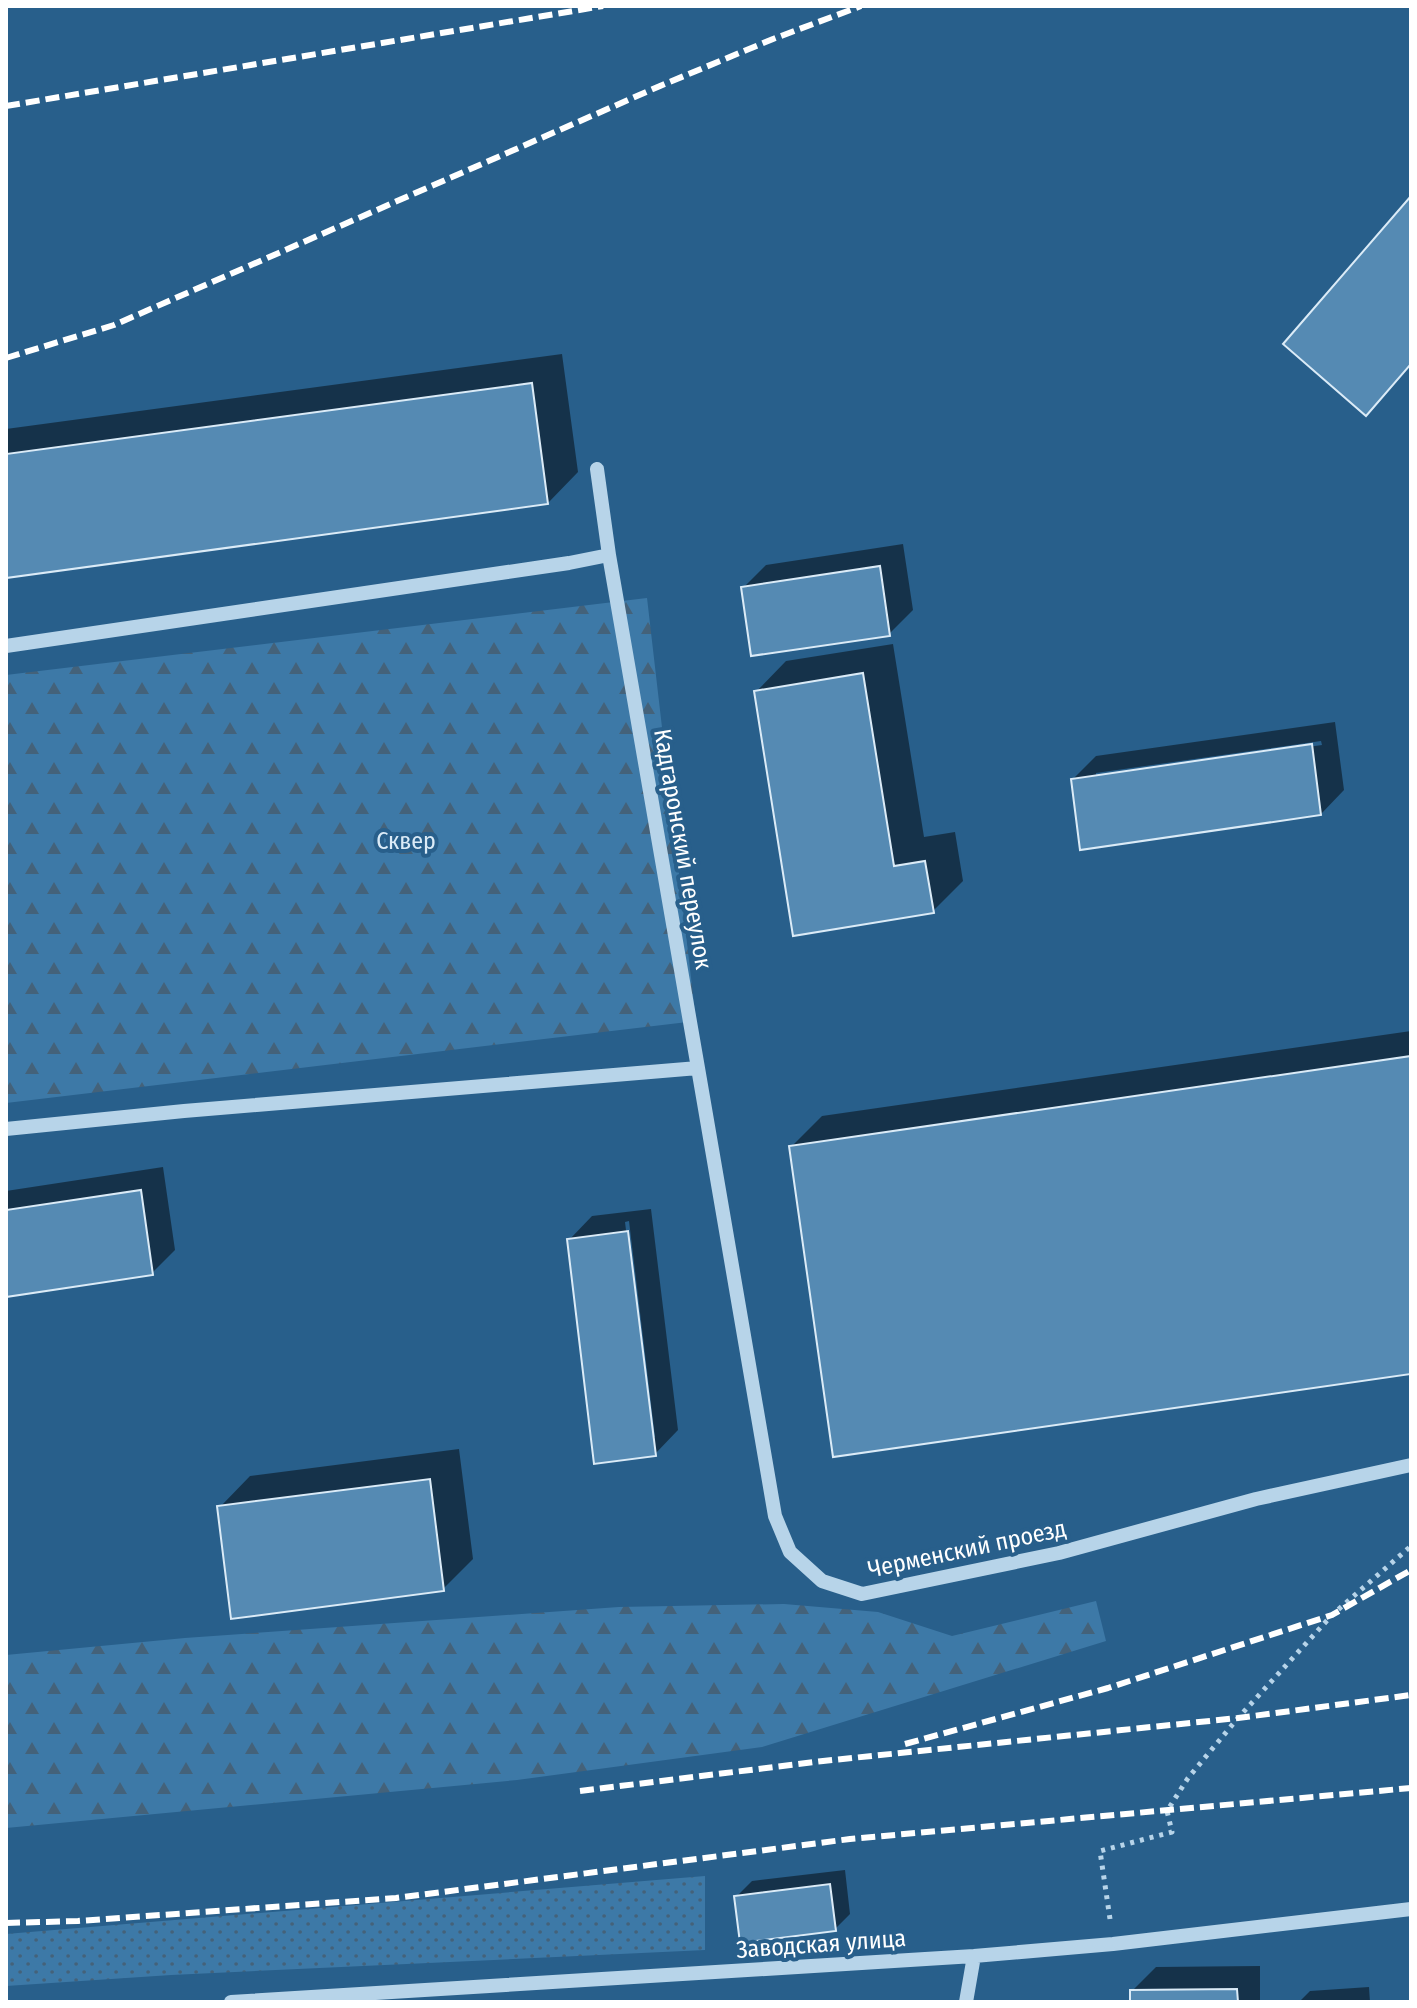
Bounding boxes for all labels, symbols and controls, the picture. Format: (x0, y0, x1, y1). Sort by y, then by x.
street label: Кадгаронский переулок (648, 727, 718, 972)
park label: Сквер (376, 827, 436, 855)
street label: Черменский проезд (865, 1514, 1069, 1584)
street label: Заводская улица (735, 1924, 907, 1964)

